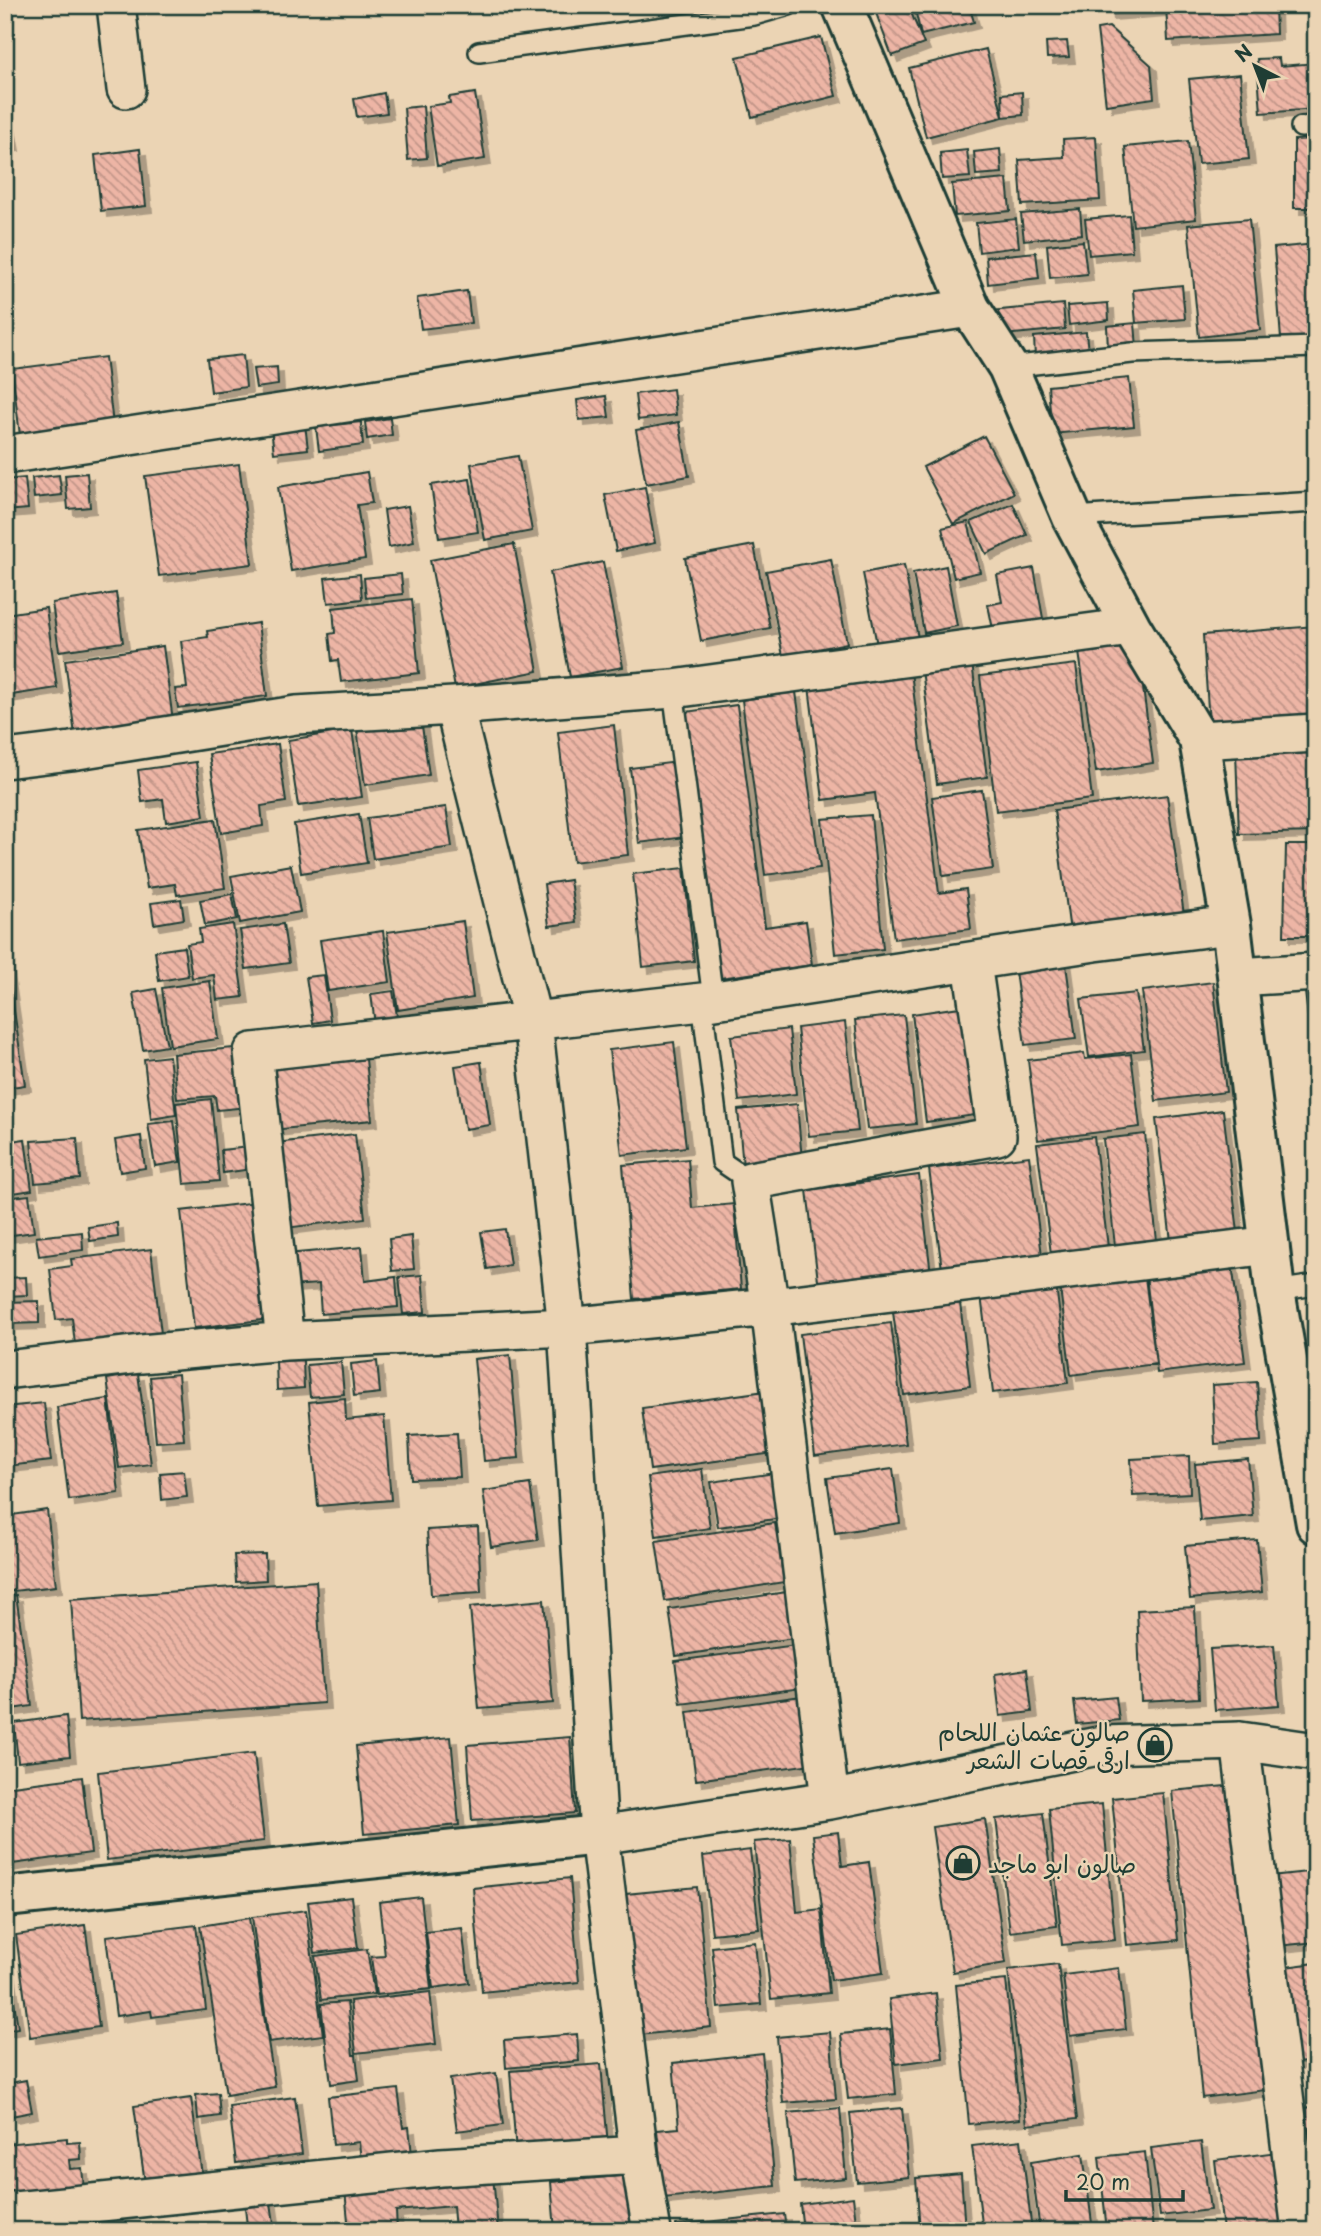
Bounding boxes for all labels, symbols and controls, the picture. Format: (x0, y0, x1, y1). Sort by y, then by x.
north arrow (1220, 32, 1290, 102)
text: N (1228, 37, 1258, 68)
place label: صالون عثمان اللحام ارقى قصات الشعر (938, 1713, 1130, 1777)
shop icon: صالون عثمان اللحام ارقى قصات الشعر (1136, 1726, 1174, 1764)
shop icon: صالون ابو ماجد (944, 1844, 982, 1882)
place label: صالون ابو ماجد (988, 1845, 1136, 1881)
scale bar (1066, 2159, 1183, 2203)
text: 20 m (1076, 2165, 1130, 2197)

